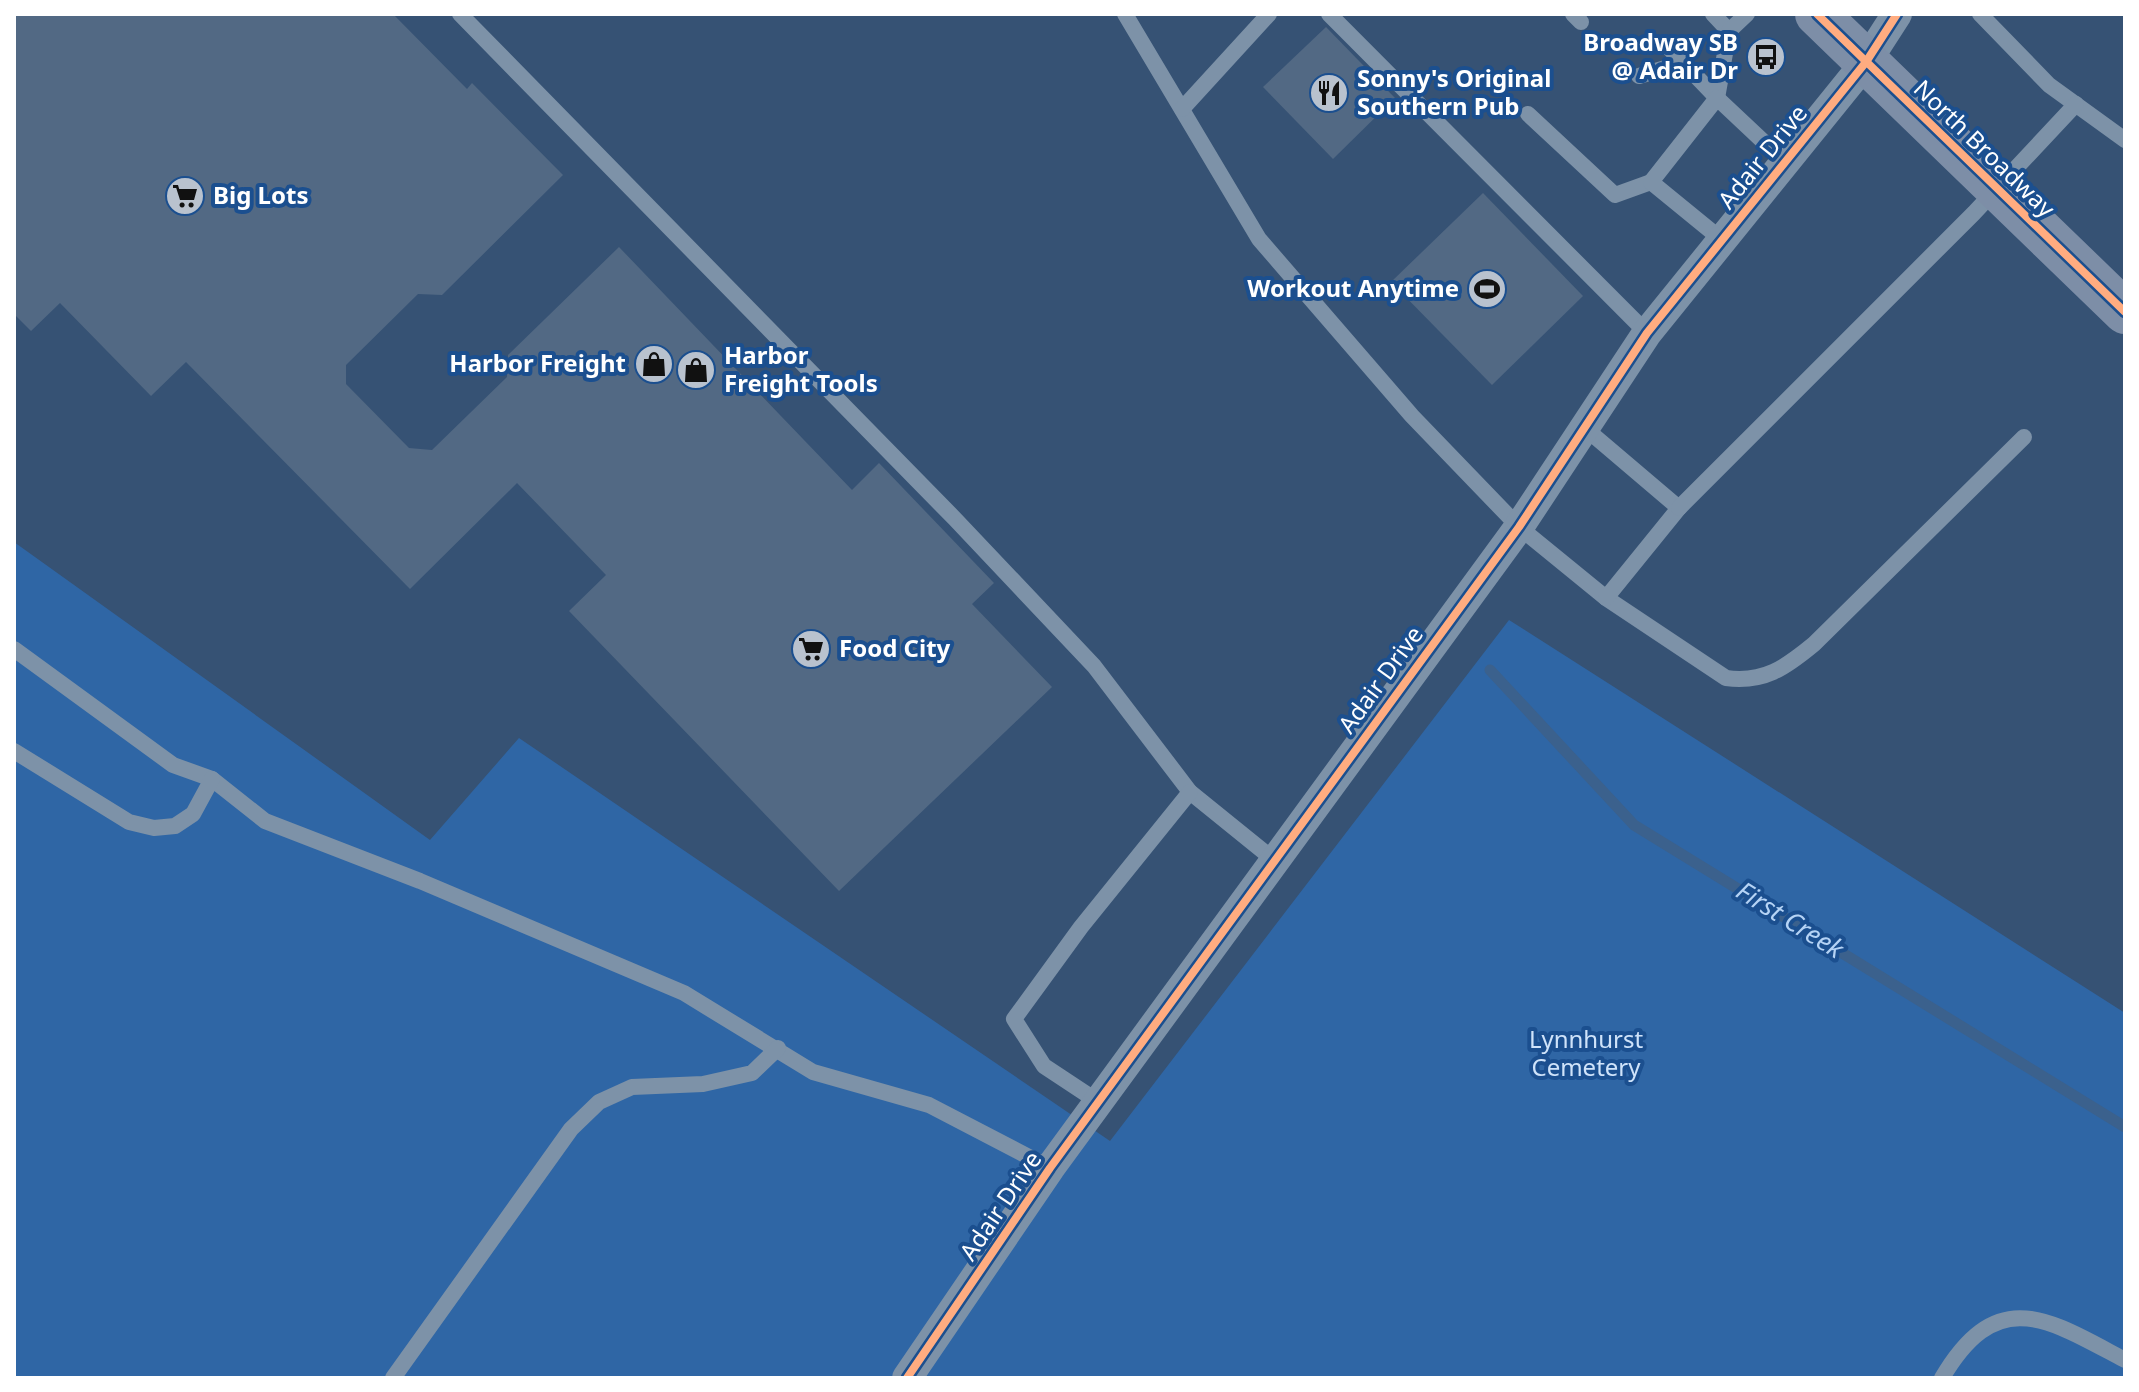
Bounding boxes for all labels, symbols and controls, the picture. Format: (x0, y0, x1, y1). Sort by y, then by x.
place label: Broadway SB @ Adair Dr (1583, 25, 1738, 86)
bus stop icon: Broadway SB @ Adair Dr (1745, 36, 1787, 78)
place label: Sonny's Original Southern Pub (1357, 61, 1551, 122)
restaurant icon: Sonny's Original Southern Pub (1308, 72, 1350, 114)
street label: North Broadway (1907, 72, 2063, 224)
street label: Adair Drive (1710, 97, 1814, 215)
supermarket icon: Big Lots (164, 175, 206, 217)
place label: Big Lots (213, 178, 308, 211)
sports icon: Workout Anytime (1466, 268, 1508, 310)
place label: Workout Anytime (1247, 271, 1459, 304)
place label: Harbor Freight Tools (724, 338, 878, 399)
shop icon: Harbor Freight (633, 343, 675, 385)
place label: Harbor Freight (449, 346, 626, 379)
shop icon: Harbor Freight Tools (675, 349, 717, 391)
street label: Adair Drive (1330, 619, 1430, 739)
supermarket icon: Food City (790, 628, 832, 670)
place label: Food City (839, 631, 951, 664)
water label: First Creek (1730, 872, 1852, 967)
park label: Lynnhurst Cemetery (1529, 1022, 1643, 1083)
street label: Adair Drive (951, 1144, 1048, 1266)

